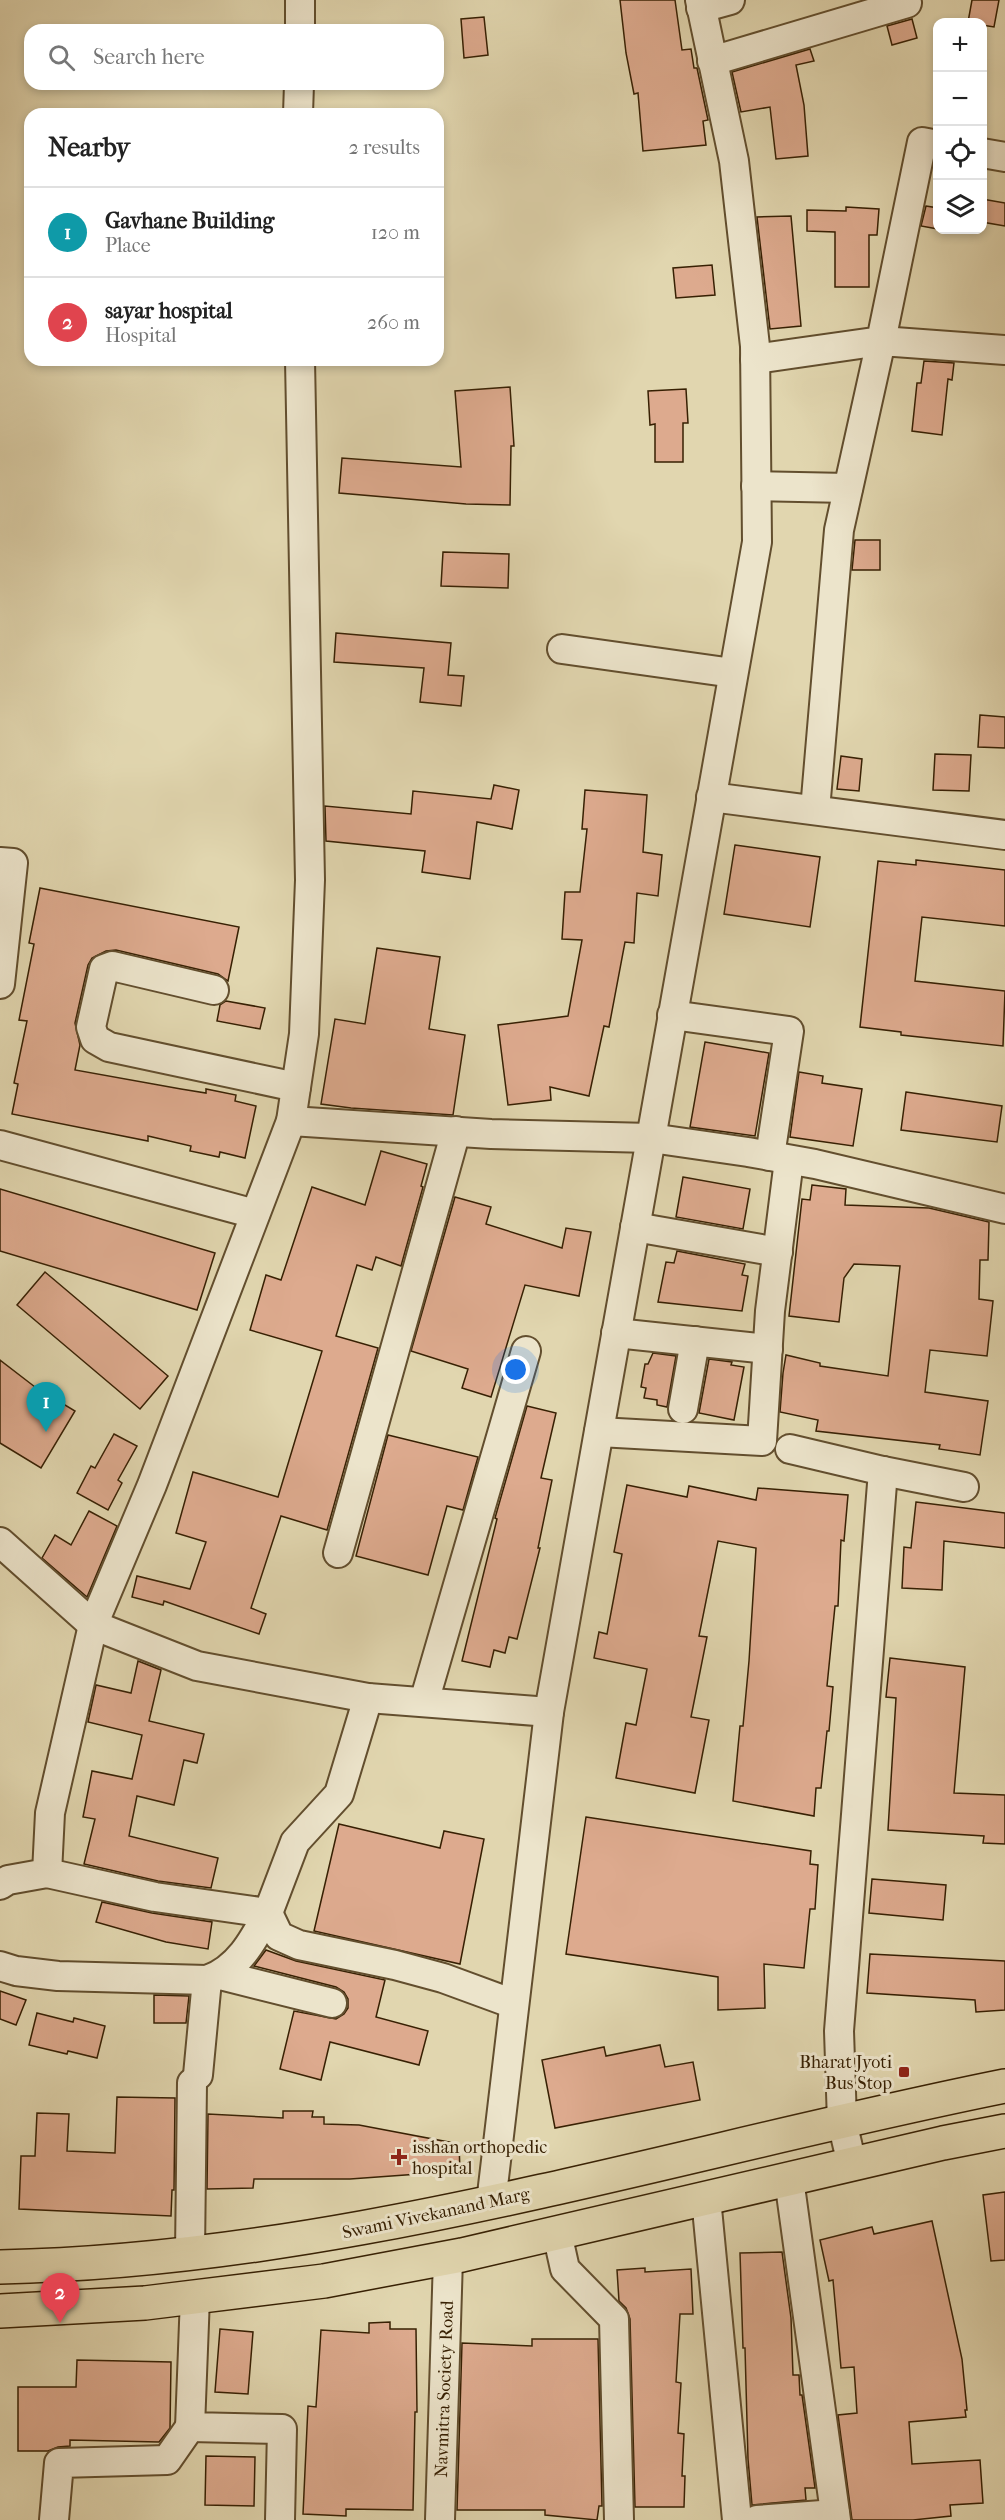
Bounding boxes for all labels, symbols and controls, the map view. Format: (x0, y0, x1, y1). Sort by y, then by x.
map controls (933, 18, 987, 234)
button: + (933, 18, 987, 72)
search box (24, 24, 444, 90)
icon: search (45, 41, 78, 74)
text: Search here (93, 44, 205, 70)
button: − (933, 72, 987, 126)
button: locate (933, 126, 987, 180)
text: Nearby (48, 132, 130, 163)
text: 2 results (349, 136, 420, 159)
button: layers (933, 180, 987, 234)
text: Gavhane Building (105, 208, 274, 234)
text: 1 (64, 221, 71, 244)
text: 120 m (371, 221, 420, 244)
text: Place (105, 234, 151, 257)
text: sayar hospital (105, 298, 232, 324)
text: 2 (62, 311, 73, 334)
text: 260 m (367, 311, 420, 334)
text: Hospital (105, 324, 177, 347)
your location (501, 1355, 530, 1384)
pin: 1 (26, 1382, 66, 1432)
place label: Bharat Jyoti Bus Stop (799, 2052, 893, 2094)
marker: Bharat Jyoti Bus Stop (897, 2065, 911, 2079)
place label: isshan orthopedic hospital (412, 2137, 547, 2179)
marker: isshan orthopedic hospital (390, 2148, 408, 2166)
street label: Swami Vivekanand Marg (340, 2183, 532, 2244)
pin: 2 (40, 2274, 80, 2323)
street label: Navmitra Society Road (431, 2300, 458, 2478)

